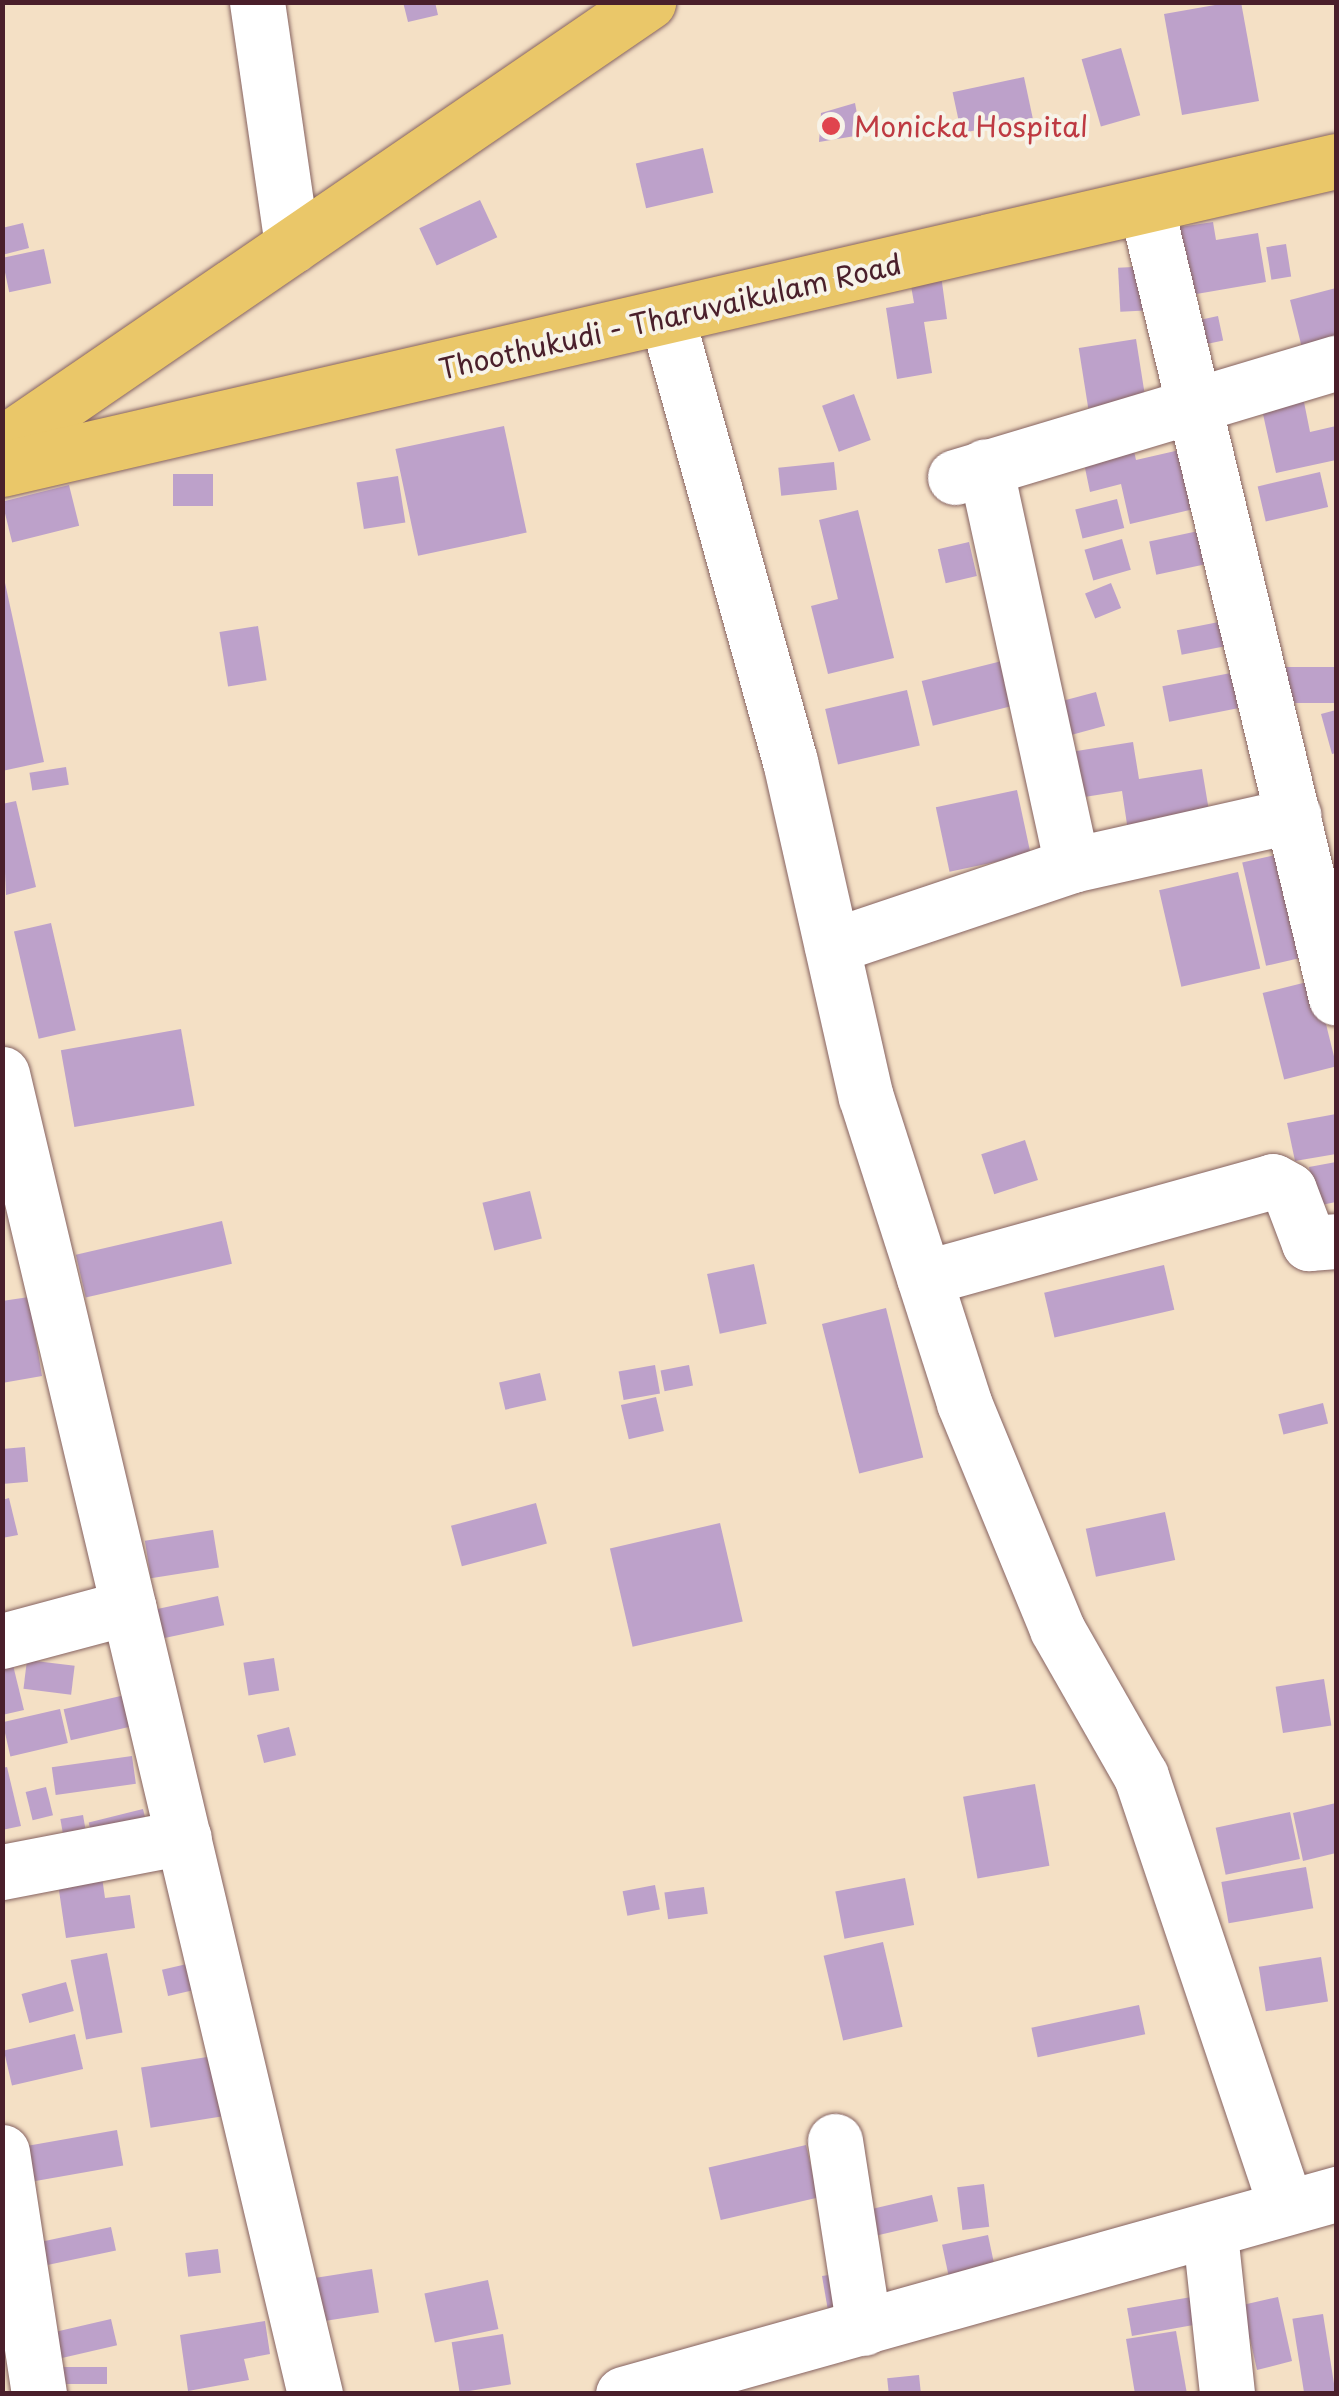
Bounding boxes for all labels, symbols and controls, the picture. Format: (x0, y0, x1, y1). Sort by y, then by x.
place label: Monicka Hospital (854, 109, 1091, 143)
marker: Monicka Hospital (818, 113, 844, 139)
street label: Thoothukudi - Tharuvaikulam Road (434, 246, 906, 386)

